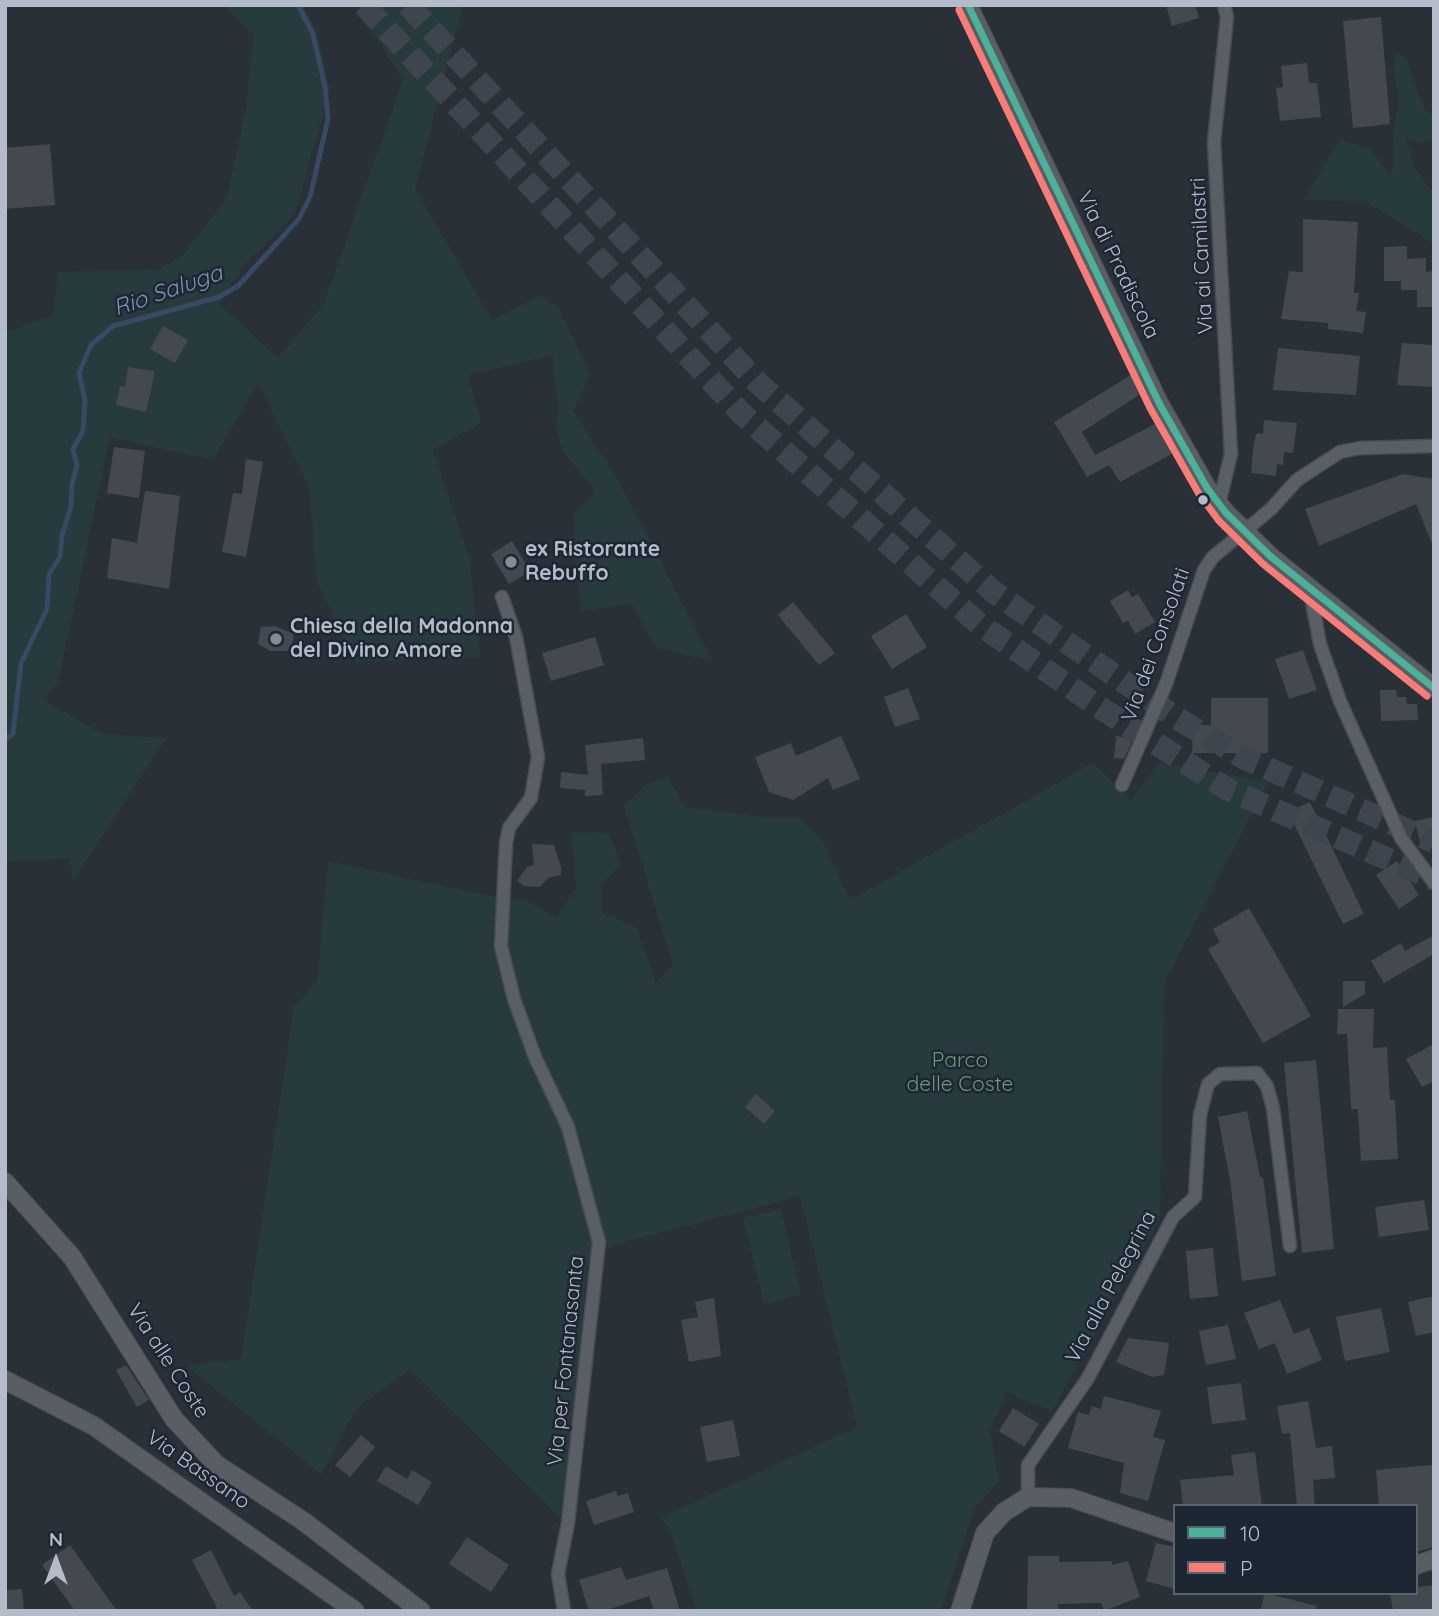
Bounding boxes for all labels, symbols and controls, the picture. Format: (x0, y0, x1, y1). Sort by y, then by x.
street label: Via ai Camilastri (1185, 177, 1219, 335)
street label: Via di Pradiscola (1071, 187, 1165, 343)
water label: Rio Saluga (110, 259, 226, 323)
unlabelled marker (1196, 493, 1210, 507)
place label: ex Ristorante Rebuffo (525, 537, 660, 587)
marker: ex Ristorante Rebuffo (503, 554, 519, 570)
street label: Via dei Consolati (1116, 565, 1196, 725)
place label: Chiesa della Madonna del Divino Amore (290, 614, 513, 664)
marker: Chiesa della Madonna del Divino Amore (268, 631, 284, 647)
park label: Parco delle Coste (907, 1048, 1013, 1098)
street label: Via alla Pelegrina (1060, 1207, 1162, 1367)
street label: Via per Fontanasanta (542, 1255, 590, 1467)
street label: Via alle Coste (122, 1299, 214, 1423)
street label: Via Bassano (141, 1425, 255, 1515)
legend (1173, 1504, 1418, 1595)
text: 10 (1240, 1520, 1260, 1546)
north arrow (21, 1525, 91, 1595)
text: N (49, 1527, 63, 1551)
text: P (1240, 1555, 1253, 1581)

